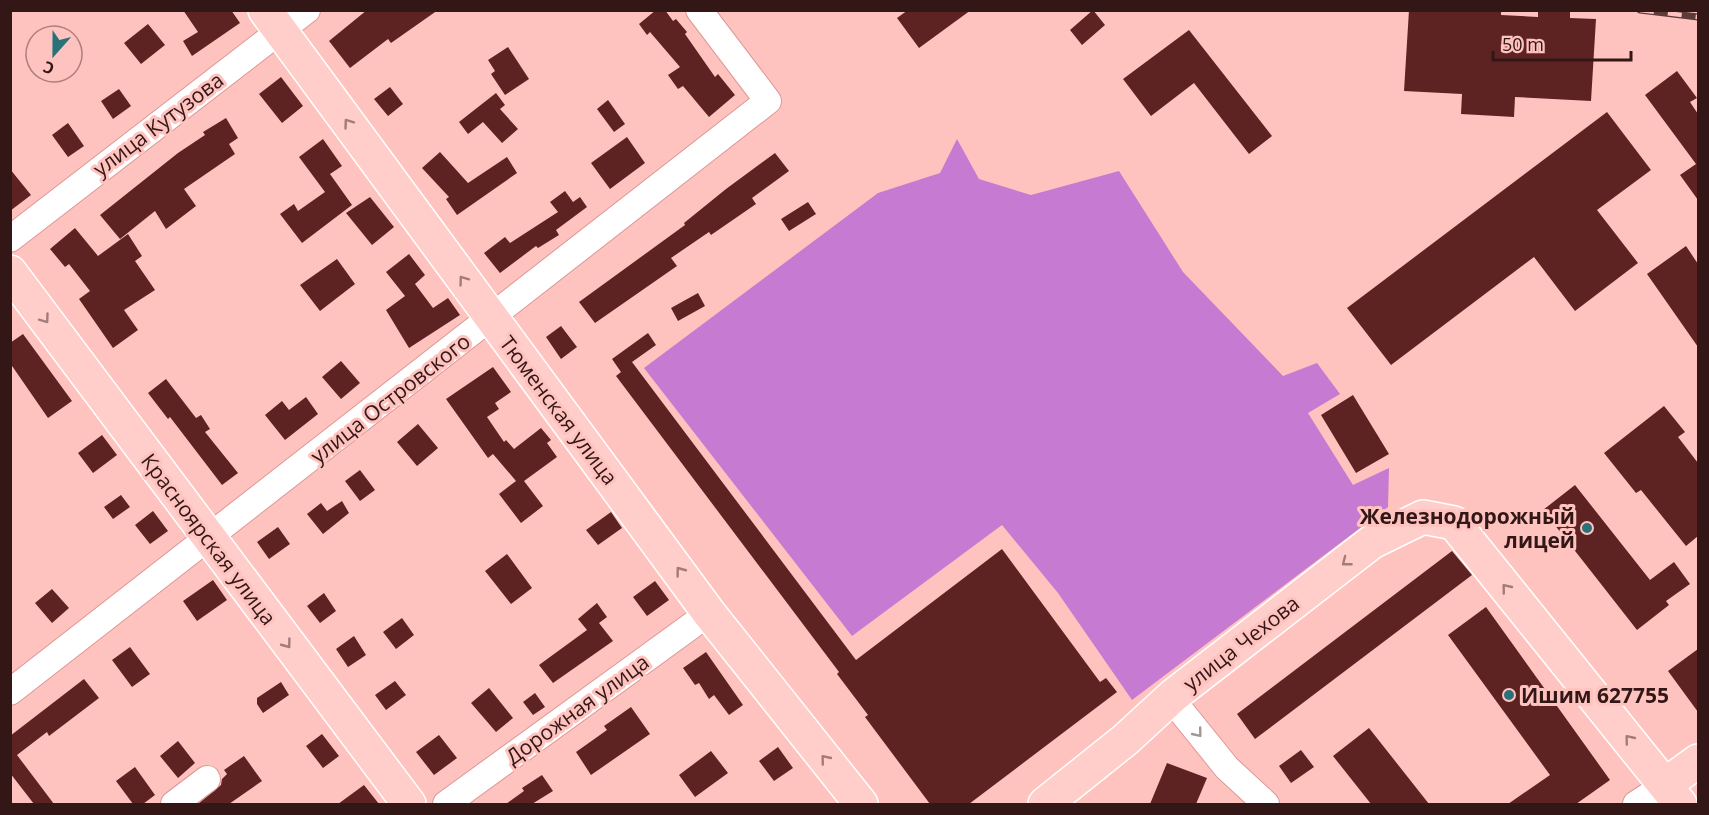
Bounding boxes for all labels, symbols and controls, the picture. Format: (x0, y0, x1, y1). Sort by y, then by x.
north arrow (24, 24, 84, 84)
scale bar (1493, 24, 1631, 62)
text: 50 m (1502, 32, 1544, 56)
text: С (40, 56, 57, 80)
street label: улица Кутузова (87, 66, 229, 182)
one-way arrow (344, 118, 355, 129)
one-way arrow (459, 276, 470, 287)
one-way arrow (38, 312, 49, 323)
street label: улица Островского (304, 327, 476, 469)
street label: Тюменская улица (494, 330, 624, 490)
street label: Красноярская улица (135, 447, 283, 631)
place label: Железнодорожный лицей (1360, 502, 1575, 554)
marker: Железнодорожный лицей (1580, 521, 1594, 535)
one-way arrow (1342, 555, 1353, 566)
one-way arrow (676, 567, 687, 578)
one-way arrow (1502, 583, 1513, 594)
street label: улица Чехова (1177, 589, 1305, 697)
one-way arrow (280, 637, 291, 648)
street label: Дорожная улица (500, 648, 654, 770)
place label: Ишим 627755 (1521, 681, 1669, 709)
marker: Ишим 627755 (1502, 688, 1516, 702)
one-way arrow (1191, 726, 1202, 737)
one-way arrow (1625, 735, 1636, 746)
one-way arrow (821, 754, 832, 765)

